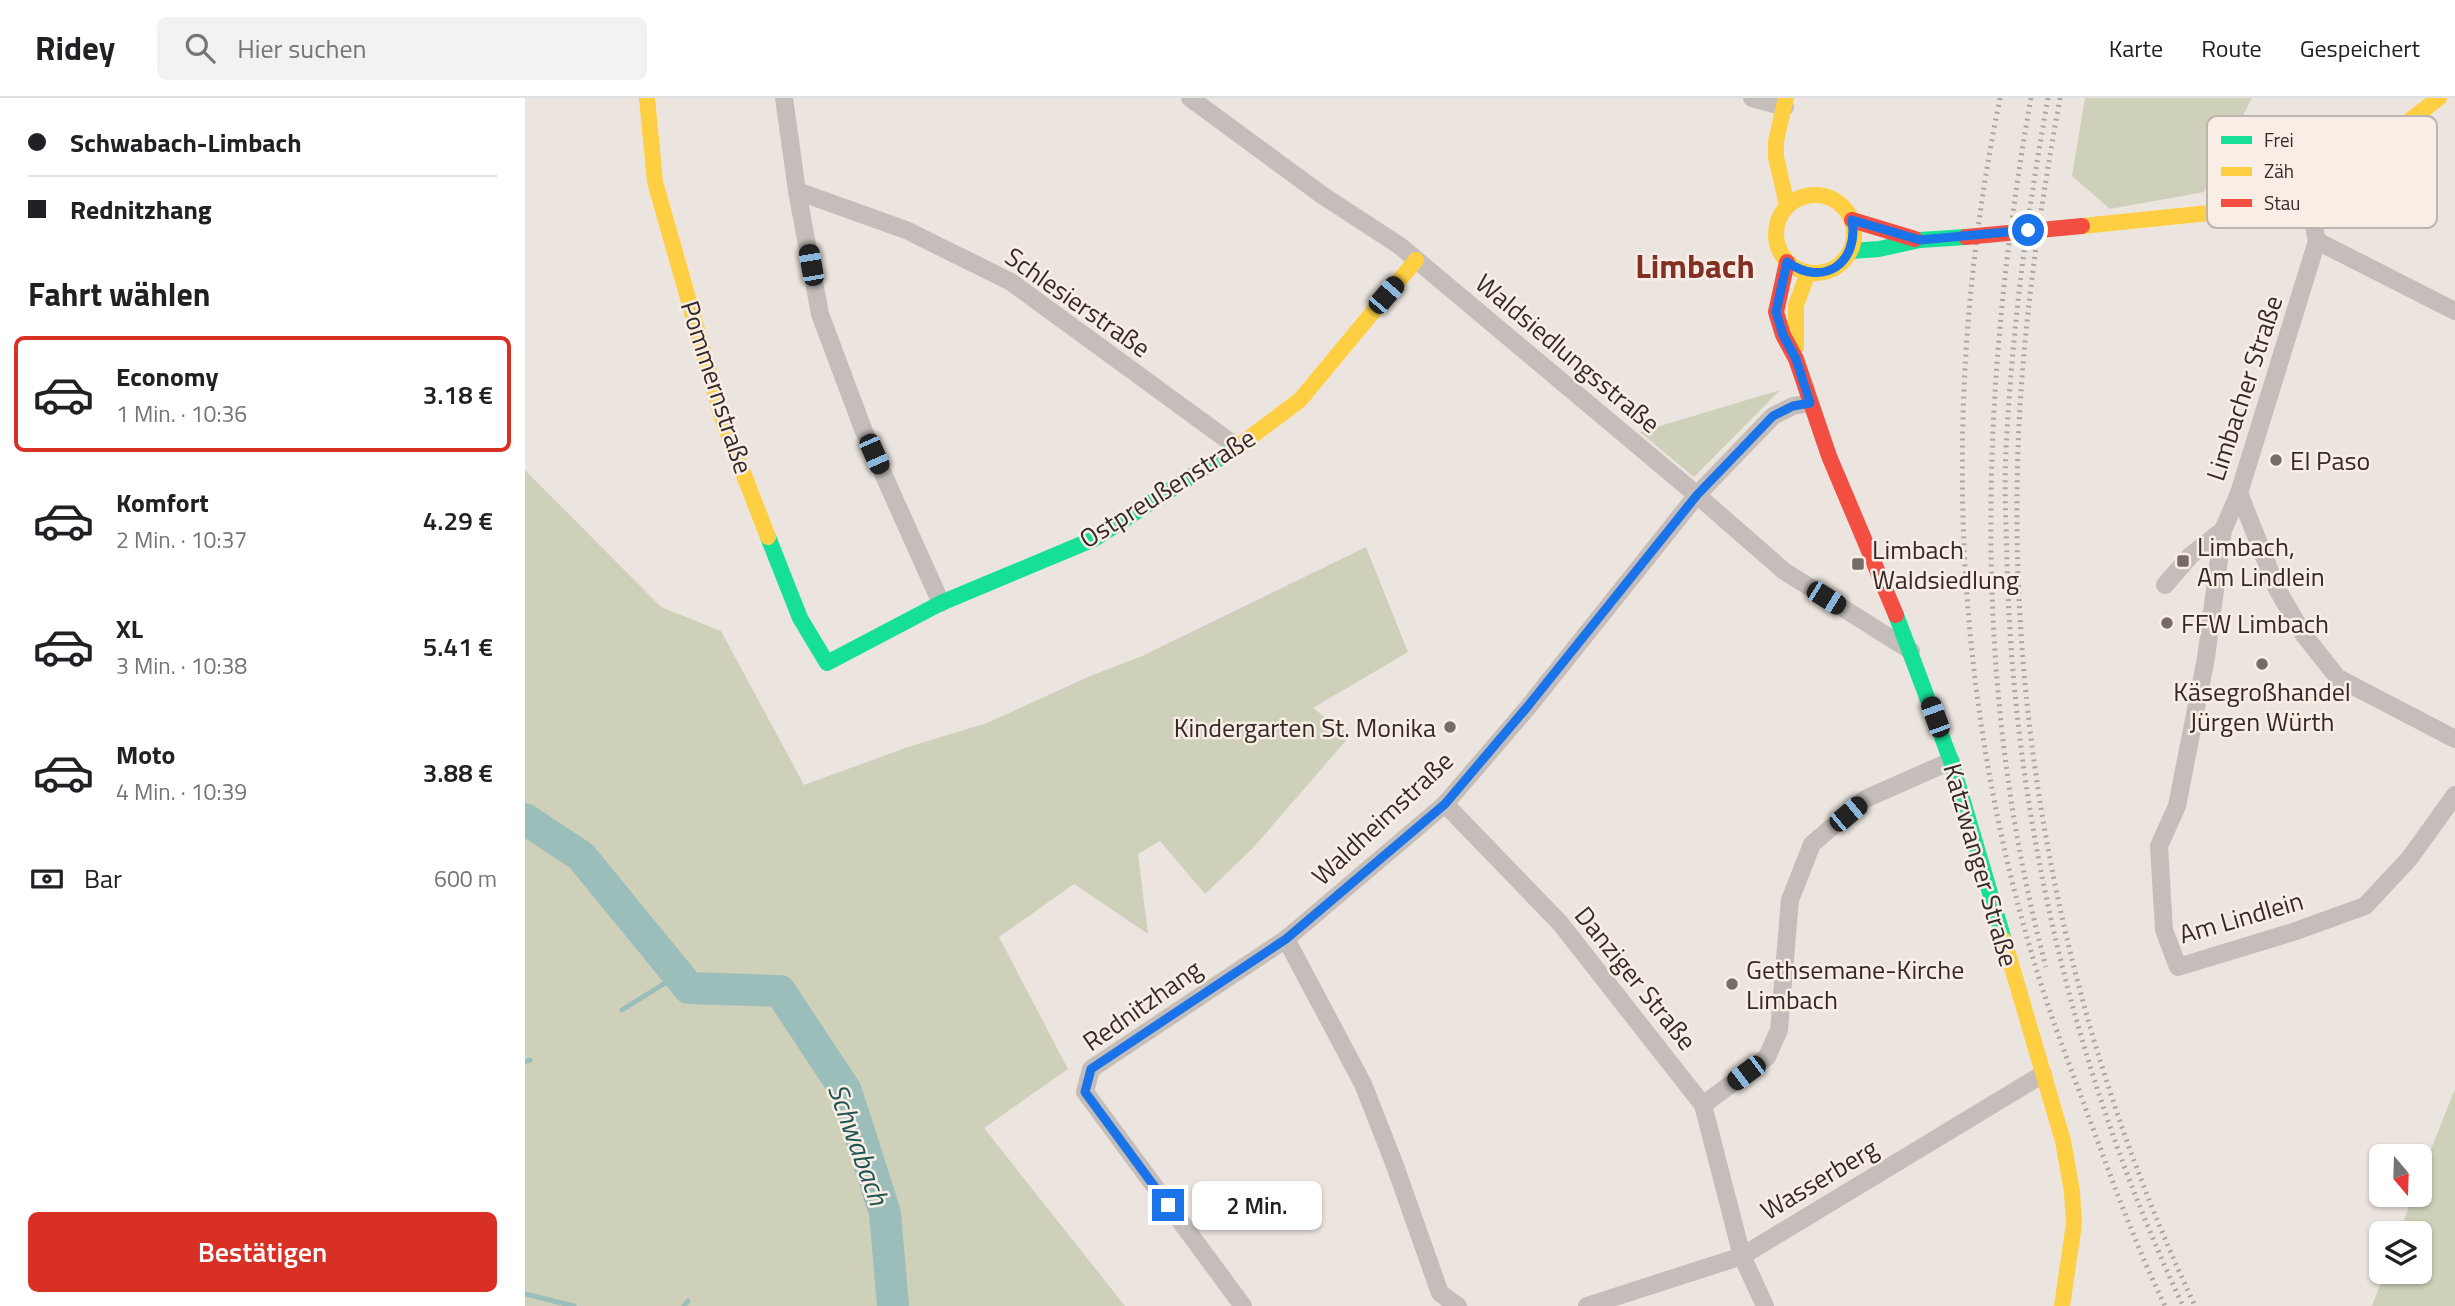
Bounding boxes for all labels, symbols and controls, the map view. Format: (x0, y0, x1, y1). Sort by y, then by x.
search box (157, 17, 647, 80)
text: Ridey (35, 23, 115, 73)
icon: search (181, 29, 219, 67)
text: Hier suchen (237, 29, 367, 68)
text: Karte (2109, 30, 2163, 66)
text: Route (2201, 30, 2262, 66)
text: Gespeichert (2300, 30, 2420, 66)
legend (2207, 116, 2437, 228)
text: Schwabach-Limbach (70, 123, 302, 162)
text: Frei (2264, 125, 2294, 154)
text: Zäh (2264, 156, 2294, 185)
text: Stau (2264, 188, 2300, 217)
text: Rednitzhang (70, 190, 212, 229)
route start (2012, 214, 2044, 246)
street label: Schlesierstraße (997, 237, 1159, 367)
district label: Limbach (1635, 241, 1755, 291)
car (798, 242, 825, 288)
street label: Waldsiedlungsstraße (1467, 264, 1669, 442)
text: Fahrt wählen (28, 270, 211, 318)
car (1365, 272, 1408, 318)
street label: Limbacher Straße (2196, 290, 2292, 486)
street label: Pommernstraße (671, 295, 763, 479)
text: Economy (116, 357, 218, 396)
icon: car (32, 363, 95, 426)
text: 3.18 € (423, 375, 493, 414)
text: 1 Min. · 10:36 (116, 396, 247, 431)
street label: Ostpreußenstraße (1071, 418, 1263, 558)
car (856, 431, 893, 477)
place label: El Paso (2290, 441, 2370, 480)
marker: El Paso (2268, 452, 2284, 468)
text: Komfort (116, 483, 209, 522)
icon: car (32, 489, 95, 552)
text: 4.29 € (423, 501, 493, 540)
text: 2 Min. · 10:37 (116, 522, 247, 557)
place label: Limbach, Am Lindlein (2197, 527, 2325, 596)
place label: Limbach Waldsiedlung (1872, 530, 2019, 599)
marker: Limbach, Am Lindlein (2175, 553, 2191, 569)
marker: Limbach Waldsiedlung (1850, 556, 1866, 572)
car (1803, 578, 1850, 618)
place label: FFW Limbach (2181, 604, 2329, 643)
text: XL (116, 609, 143, 648)
icon: car (32, 615, 95, 678)
marker: FFW Limbach (2159, 615, 2175, 631)
text: 5.41 € (423, 627, 493, 666)
text: 3 Min. · 10:38 (116, 648, 247, 683)
marker: Käsegroßhandel Jürgen Würth (2254, 656, 2270, 672)
place label: Käsegroßhandel Jürgen Würth (2173, 672, 2351, 741)
car (1918, 694, 1953, 740)
place label: Kindergarten St. Monika (1174, 708, 1436, 747)
marker: Kindergarten St. Monika (1442, 719, 1458, 735)
text: Moto (116, 735, 175, 774)
icon: car (32, 741, 95, 804)
street label: Waldheimstraße (1302, 742, 1462, 894)
text: 3.88 € (423, 753, 493, 792)
street label: Katzwanger Straße (1933, 759, 2029, 971)
text: 4 Min. · 10:39 (116, 774, 247, 809)
car (1826, 792, 1871, 836)
text: Bar (84, 859, 122, 898)
icon: cash (28, 860, 66, 898)
text: 600 m (434, 861, 497, 896)
street label: Am Lindlein (2174, 881, 2308, 953)
street label: Danziger Straße (1566, 898, 1706, 1058)
street label: Rednitzhang (1074, 950, 1210, 1060)
place label: Gethsemane-Kirche Limbach (1746, 950, 1964, 1019)
marker: Gethsemane-Kirche Limbach (1724, 976, 1740, 992)
car (1723, 1052, 1770, 1094)
water label: Schwabach (817, 1077, 901, 1212)
street label: Wasserberg (1753, 1129, 1885, 1229)
north arrow (2369, 1144, 2433, 1208)
map controls (2369, 1144, 2432, 1284)
callout: 2 Min. (1193, 1180, 1322, 1230)
text: 2 Min. (1226, 1188, 1288, 1223)
route end (1152, 1189, 1184, 1221)
button: Bestätigen (28, 1212, 497, 1292)
button: layers (2369, 1221, 2432, 1284)

